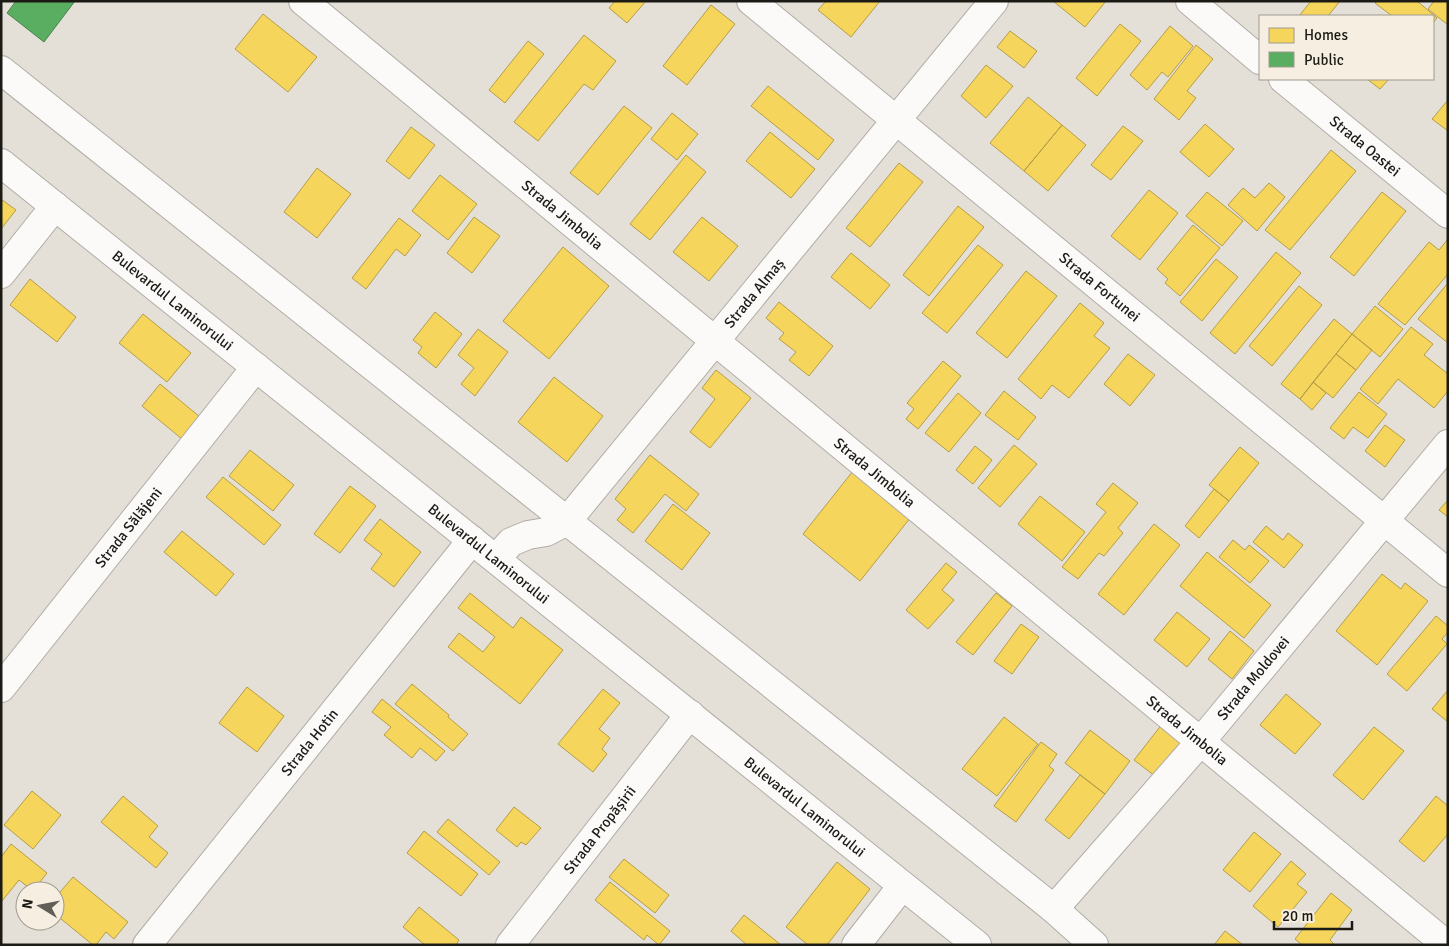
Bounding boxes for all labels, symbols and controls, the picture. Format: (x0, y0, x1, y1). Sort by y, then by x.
legend (1259, 15, 1434, 80)
text: Homes (1304, 26, 1348, 44)
text: Public (1304, 51, 1344, 69)
street label: Strada Oastei (1326, 112, 1404, 180)
street label: Strada Jimbolia (518, 176, 606, 254)
street label: Bulevardul Laminorului (108, 247, 237, 355)
street label: Strada Fortunei (1055, 249, 1144, 326)
street label: Strada Almaș (720, 254, 788, 332)
street label: Strada Jimbolia (830, 434, 919, 511)
street label: Strada Sălăjeni (91, 484, 166, 571)
street label: Bulevardul Laminorului (425, 500, 553, 608)
street label: Strada Moldovei (1213, 633, 1293, 724)
street label: Strada Jimbolia (1143, 692, 1231, 769)
street label: Strada Hotin (277, 705, 342, 779)
street label: Bulevardul Laminorului (741, 753, 869, 861)
street label: Strada Propășirii (560, 782, 640, 878)
north arrow (15, 881, 65, 931)
text: N (18, 898, 37, 910)
scale bar (1274, 898, 1352, 930)
text: 20 m (1282, 907, 1313, 925)

